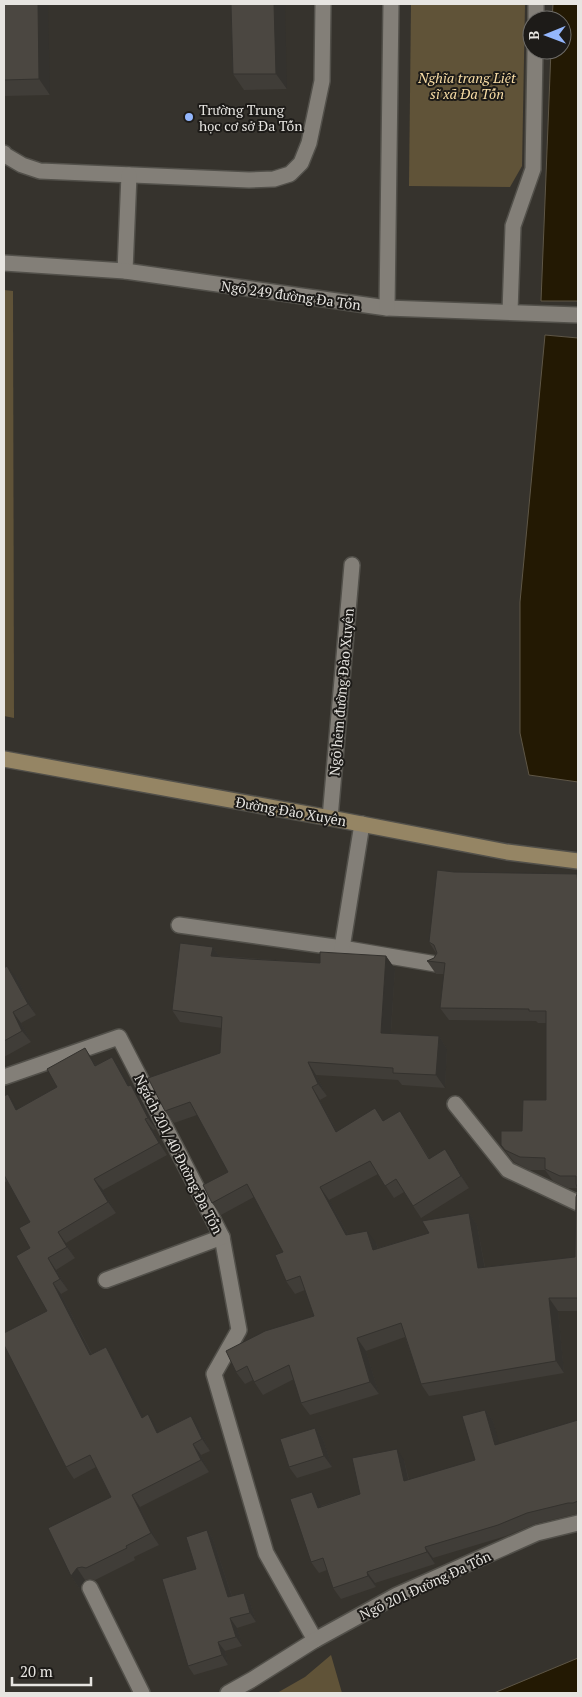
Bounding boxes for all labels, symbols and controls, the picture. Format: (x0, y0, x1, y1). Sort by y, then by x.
north arrow (522, 10, 572, 60)
text: B (524, 31, 543, 40)
park label: Nghĩa trang Liệt sĩ xã Đa Tốn (417, 68, 516, 103)
place label: Trường Trung học cơ sở Đa Tốn (199, 100, 303, 135)
marker: Trường Trung học cơ sở Đa Tốn (183, 111, 195, 123)
street label: Ngõ 249 đường Đa Tốn (220, 276, 363, 314)
street label: Ngõ hẻm đường Đào Xuyên (324, 607, 358, 777)
street label: Đường Đào Xuyên (234, 792, 348, 830)
street label: Ngách 201/40 Đường Đa Tốn (130, 1071, 228, 1238)
street label: Ngõ 201 Đường Đa Tốn (356, 1546, 494, 1624)
scale bar (12, 1654, 91, 1686)
text: 20 m (20, 1661, 53, 1681)

